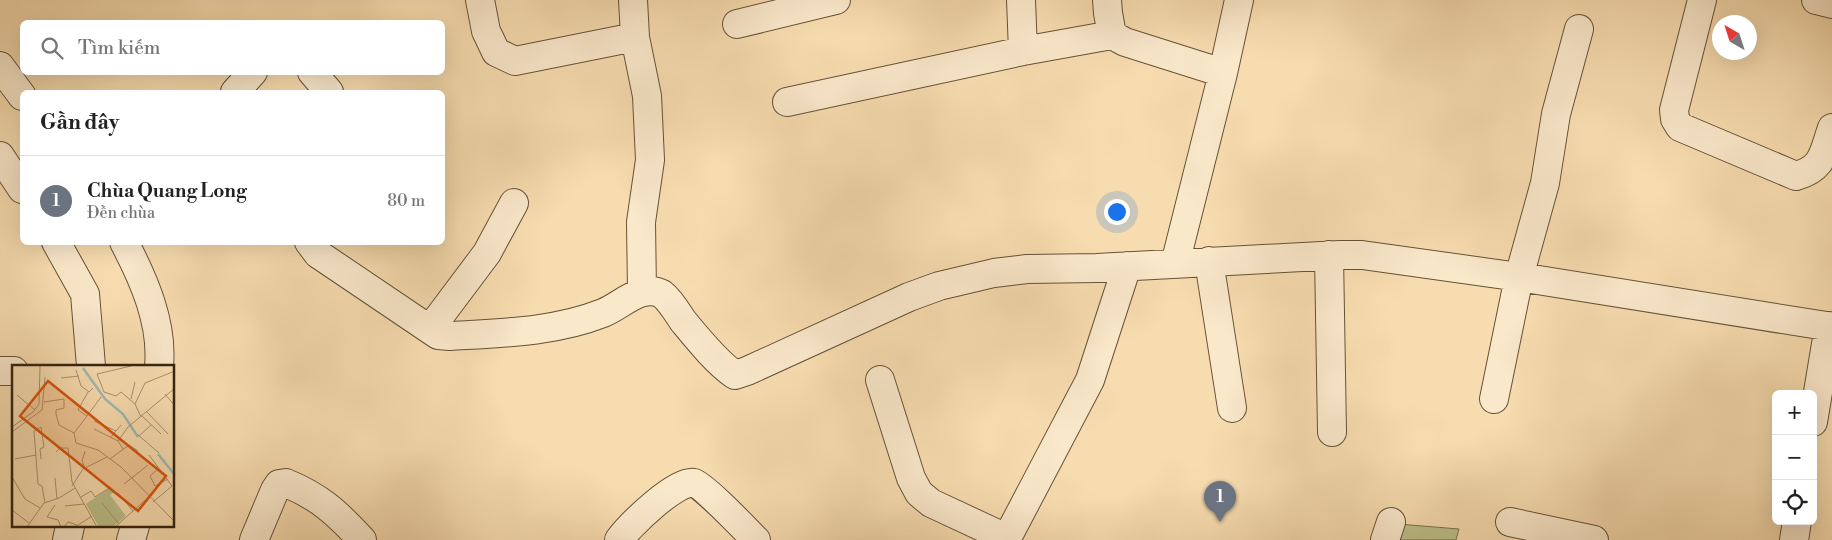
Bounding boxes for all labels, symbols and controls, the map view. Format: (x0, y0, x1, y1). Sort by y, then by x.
north arrow (1712, 15, 1757, 60)
search box (20, 20, 445, 75)
icon: search (38, 34, 66, 62)
text: Tìm kiếm (78, 36, 161, 60)
text: Gần đây (40, 110, 119, 136)
text: Chùa Quang Long (87, 179, 247, 203)
text: 1 (52, 191, 60, 211)
text: 80 m (387, 191, 425, 211)
your location (1104, 199, 1130, 225)
text: Đền chùa (87, 203, 155, 223)
inset map (12, 365, 175, 528)
map controls (1772, 390, 1817, 525)
button: + (1772, 390, 1817, 435)
button: − (1772, 435, 1817, 480)
button: locate (1772, 480, 1817, 525)
pin: 1 (1204, 481, 1236, 522)

